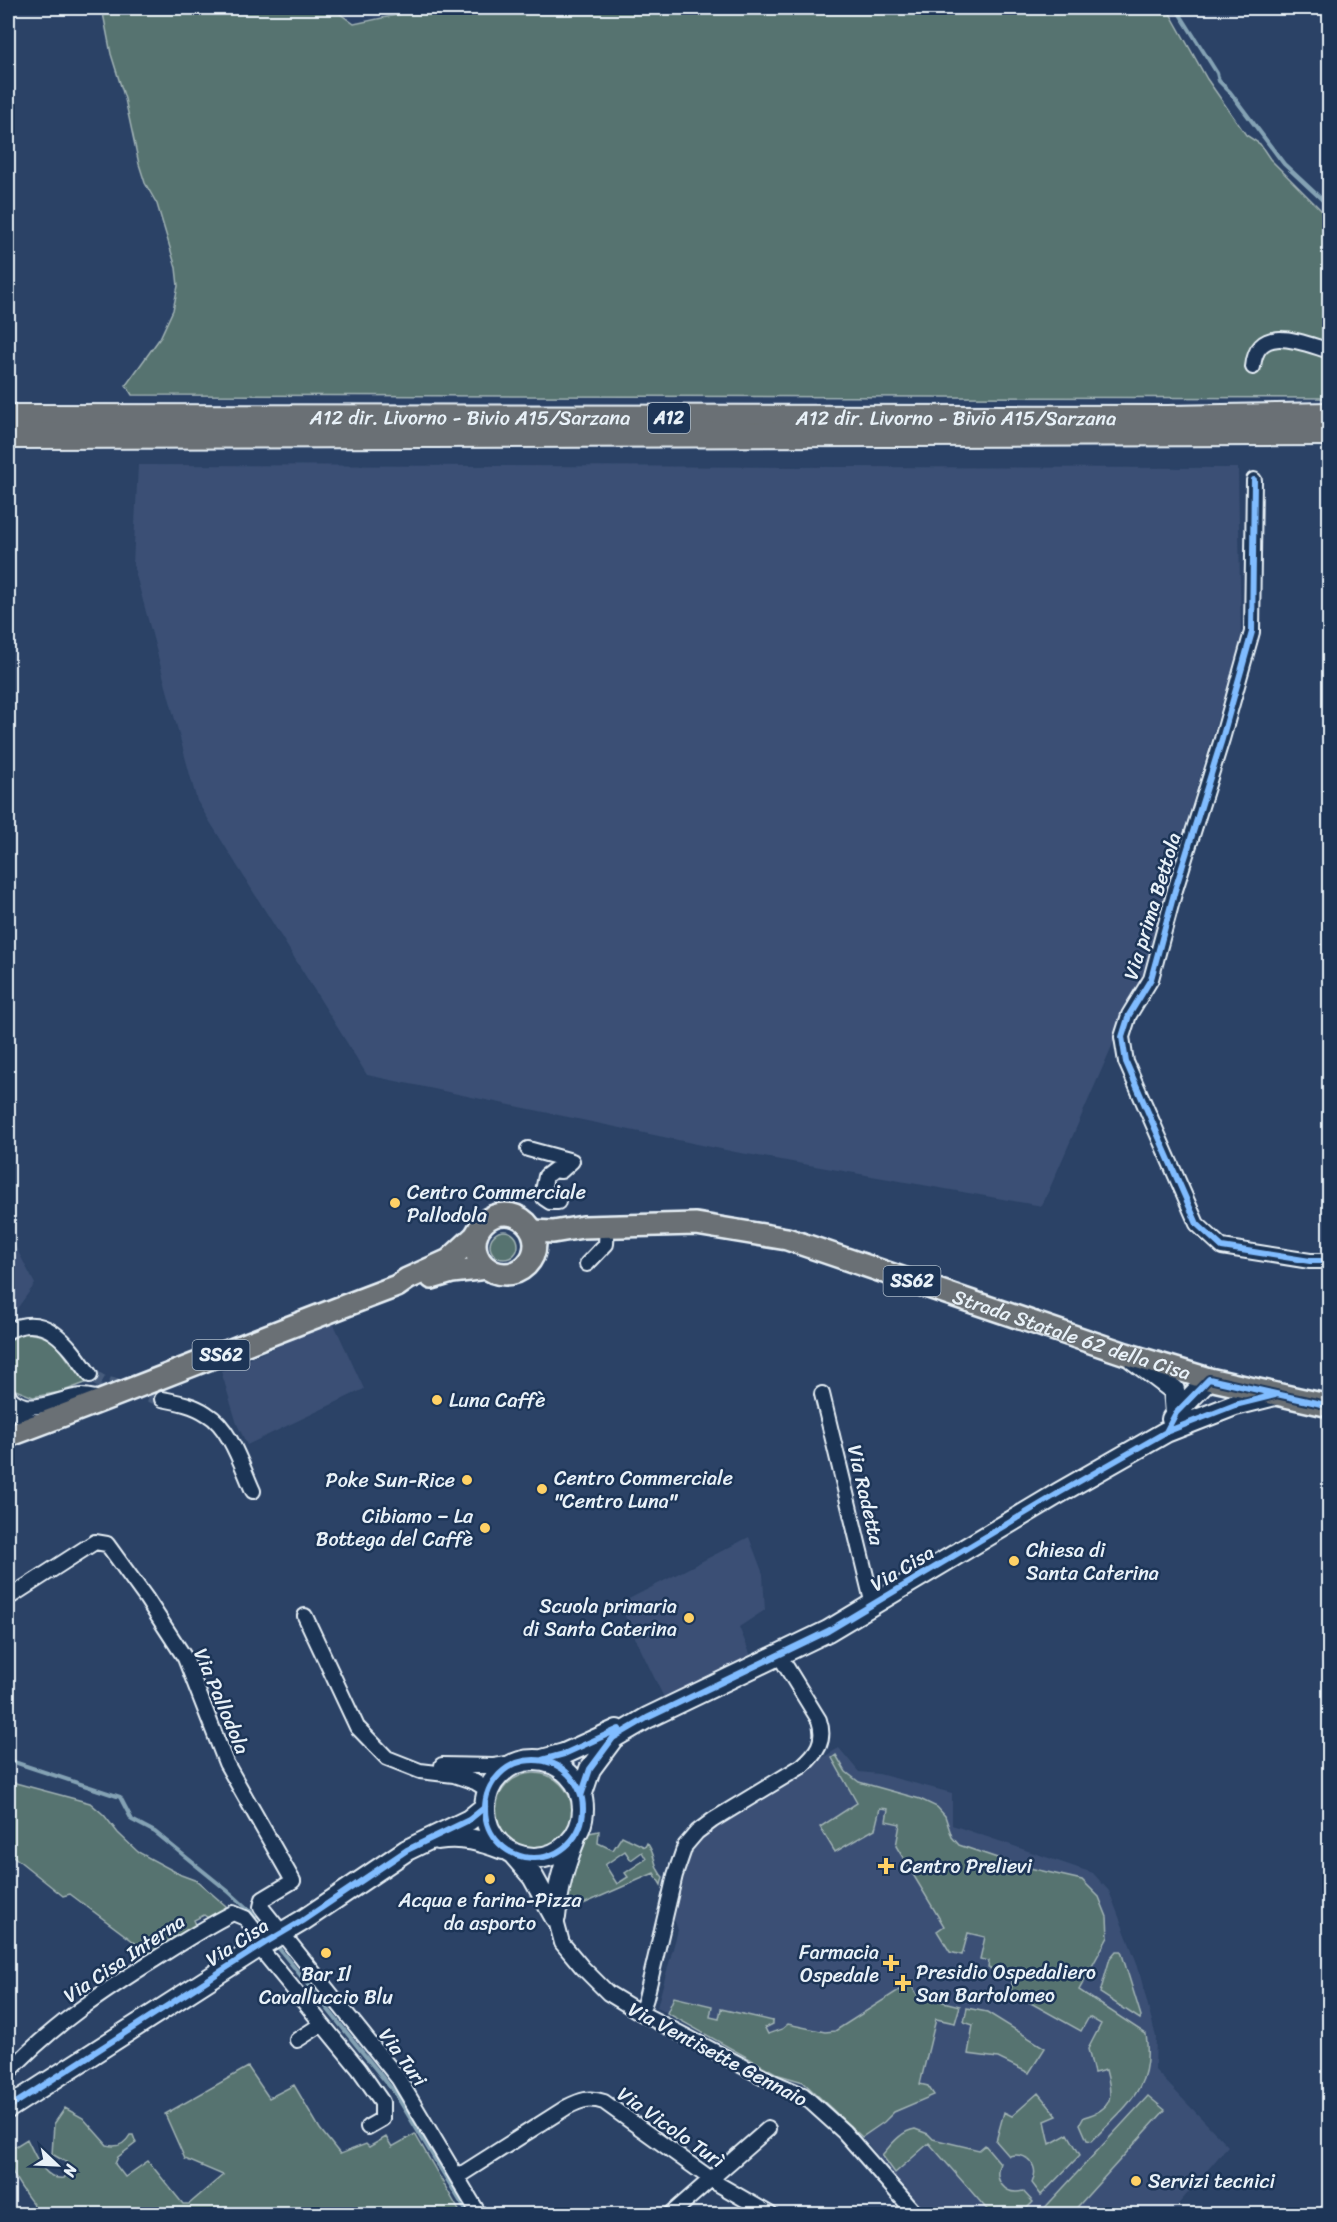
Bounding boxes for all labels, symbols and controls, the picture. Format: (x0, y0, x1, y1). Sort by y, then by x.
street label: A12 dir. Livorno - Bivio A15/Sarzana (309, 400, 630, 436)
street label: A12 dir. Livorno - Bivio A15/Sarzana (795, 401, 1116, 436)
road number: A12 (648, 403, 690, 433)
street label: Via prima Bettola (1113, 828, 1192, 984)
place label: Centro Commerciale Pallodola (407, 1175, 586, 1233)
marker: Centro Commerciale Pallodola (388, 1196, 402, 1210)
road number: SS62 (884, 1266, 940, 1296)
street label: Strada Statale 62 della Cisa (948, 1279, 1195, 1390)
road number: SS62 (192, 1340, 250, 1370)
place label: Luna Caffè (449, 1383, 546, 1418)
marker: Luna Caffè (430, 1393, 444, 1407)
street label: Via Radetta (837, 1441, 894, 1550)
place label: Centro Commerciale "Centro Luna" (554, 1461, 733, 1519)
place label: Poke Sun-Rice (326, 1463, 455, 1498)
marker: Poke Sun-Rice (460, 1473, 474, 1487)
marker: Centro Commerciale "Centro Luna" (535, 1482, 549, 1496)
place label: Cibiamo – La Bottega del Caffè (316, 1499, 474, 1557)
marker: Cibiamo – La Bottega del Caffè (478, 1521, 492, 1535)
place label: Chiesa di Santa Caterina (1026, 1533, 1159, 1591)
street label: Via Cisa (863, 1535, 941, 1601)
marker: Chiesa di Santa Caterina (1007, 1554, 1021, 1568)
place label: Scuola primaria di Santa Caterina (523, 1589, 677, 1647)
marker: Scuola primaria di Santa Caterina (682, 1611, 696, 1625)
street label: Via Pallodola (183, 1643, 260, 1760)
place label: Centro Prelievi (900, 1849, 1033, 1884)
marker: Centro Prelievi (877, 1857, 895, 1875)
marker: Acqua e farina-Pizza da asporto (483, 1872, 497, 1886)
place label: Acqua e farina-Pizza da asporto (398, 1883, 582, 1941)
street label: Via Cisa Interna (56, 1904, 193, 2012)
street label: Via Cisa (198, 1909, 276, 1976)
place label: Farmacia Ospedale (799, 1935, 879, 1993)
marker: Bar Il Cavalluccio Blu (319, 1946, 333, 1960)
place label: Presidio Ospedaliero San Bartolomeo (916, 1955, 1096, 2013)
marker: Farmacia Ospedale (884, 1956, 898, 1970)
place label: Bar Il Cavalluccio Blu (259, 1957, 393, 2015)
marker: Presidio Ospedaliero San Bartolomeo (894, 1974, 912, 1992)
street label: Via Ventisette Gennaio (622, 1992, 814, 2117)
street label: Via Turi (369, 2020, 437, 2095)
street label: Via Vicolo Turì (609, 2077, 732, 2178)
north arrow (27, 2135, 87, 2195)
text: N (54, 2159, 86, 2182)
place label: Servizi tecnici (1148, 2164, 1275, 2199)
marker: Servizi tecnici (1129, 2174, 1143, 2188)

